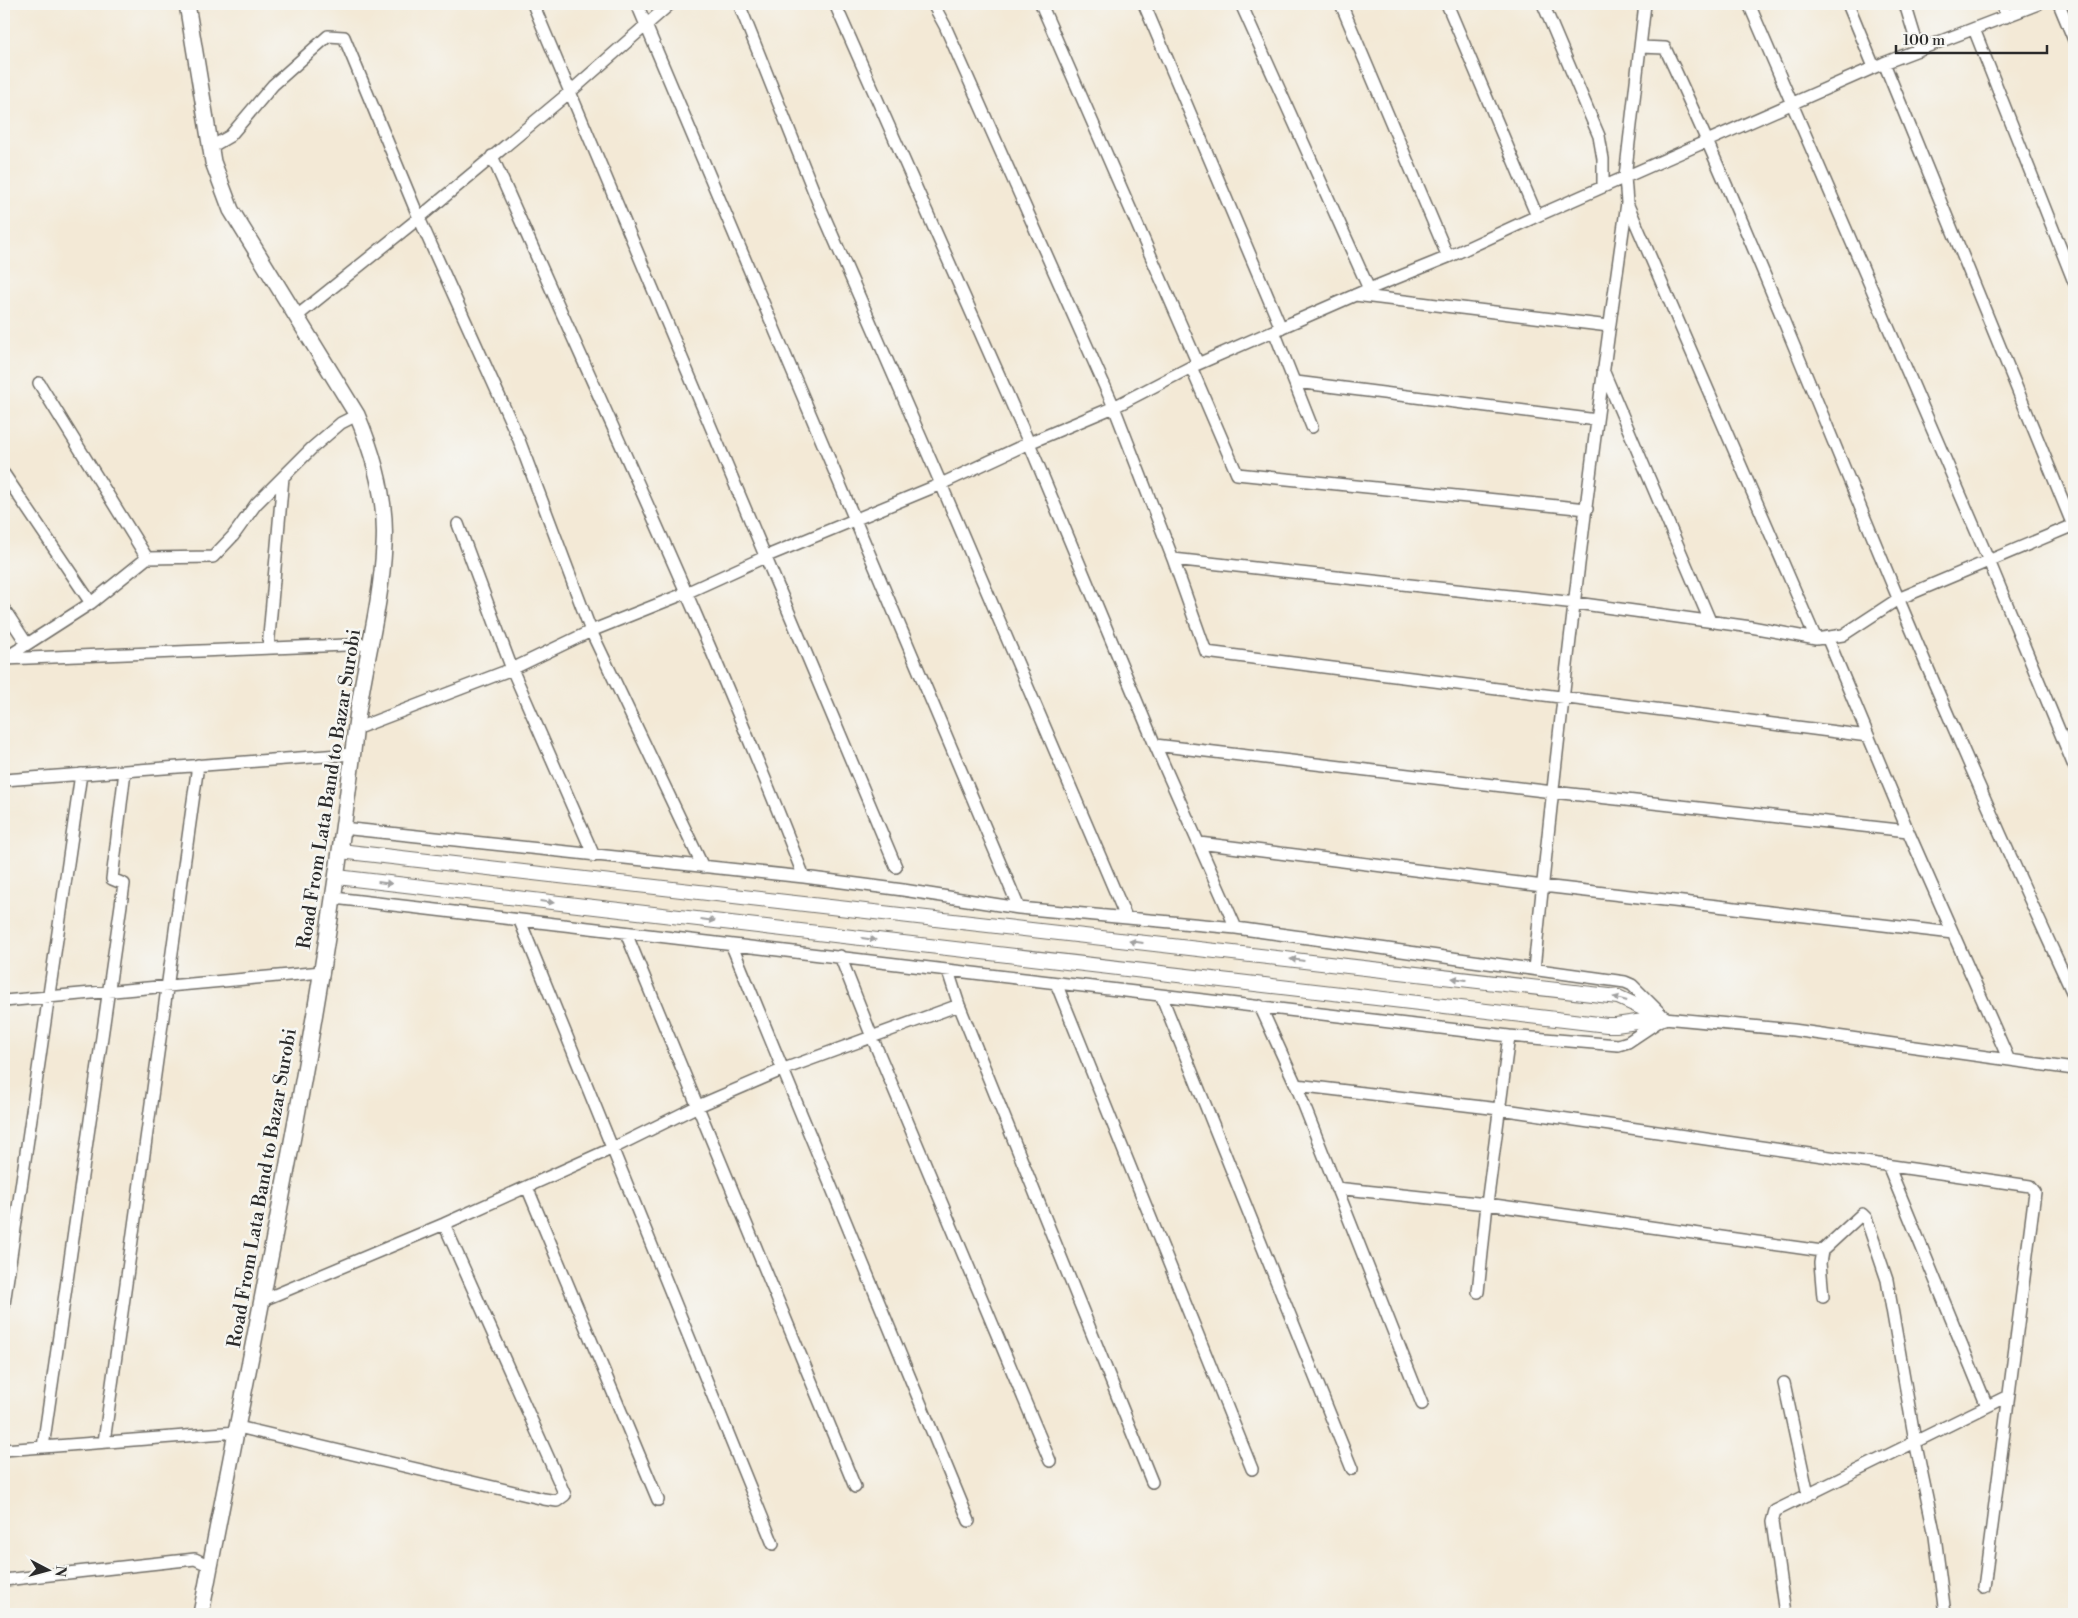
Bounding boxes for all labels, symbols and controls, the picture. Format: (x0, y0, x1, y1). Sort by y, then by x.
scale bar (1896, 22, 2047, 54)
text: 100 m (1903, 31, 1945, 50)
street label: Road From Lata Band to Bazar Surobi (292, 627, 366, 951)
one-way arrow (377, 879, 393, 887)
one-way arrow (539, 898, 555, 906)
one-way arrow (700, 917, 716, 925)
one-way arrow (862, 935, 878, 943)
one-way arrow (1128, 938, 1144, 946)
one-way arrow (1289, 956, 1305, 964)
one-way arrow (1450, 975, 1466, 983)
one-way arrow (1612, 994, 1627, 1002)
street label: Road From Lata Band to Bazar Surobi (222, 1027, 302, 1349)
north arrow (22, 1546, 72, 1596)
text: N (50, 1565, 69, 1578)

